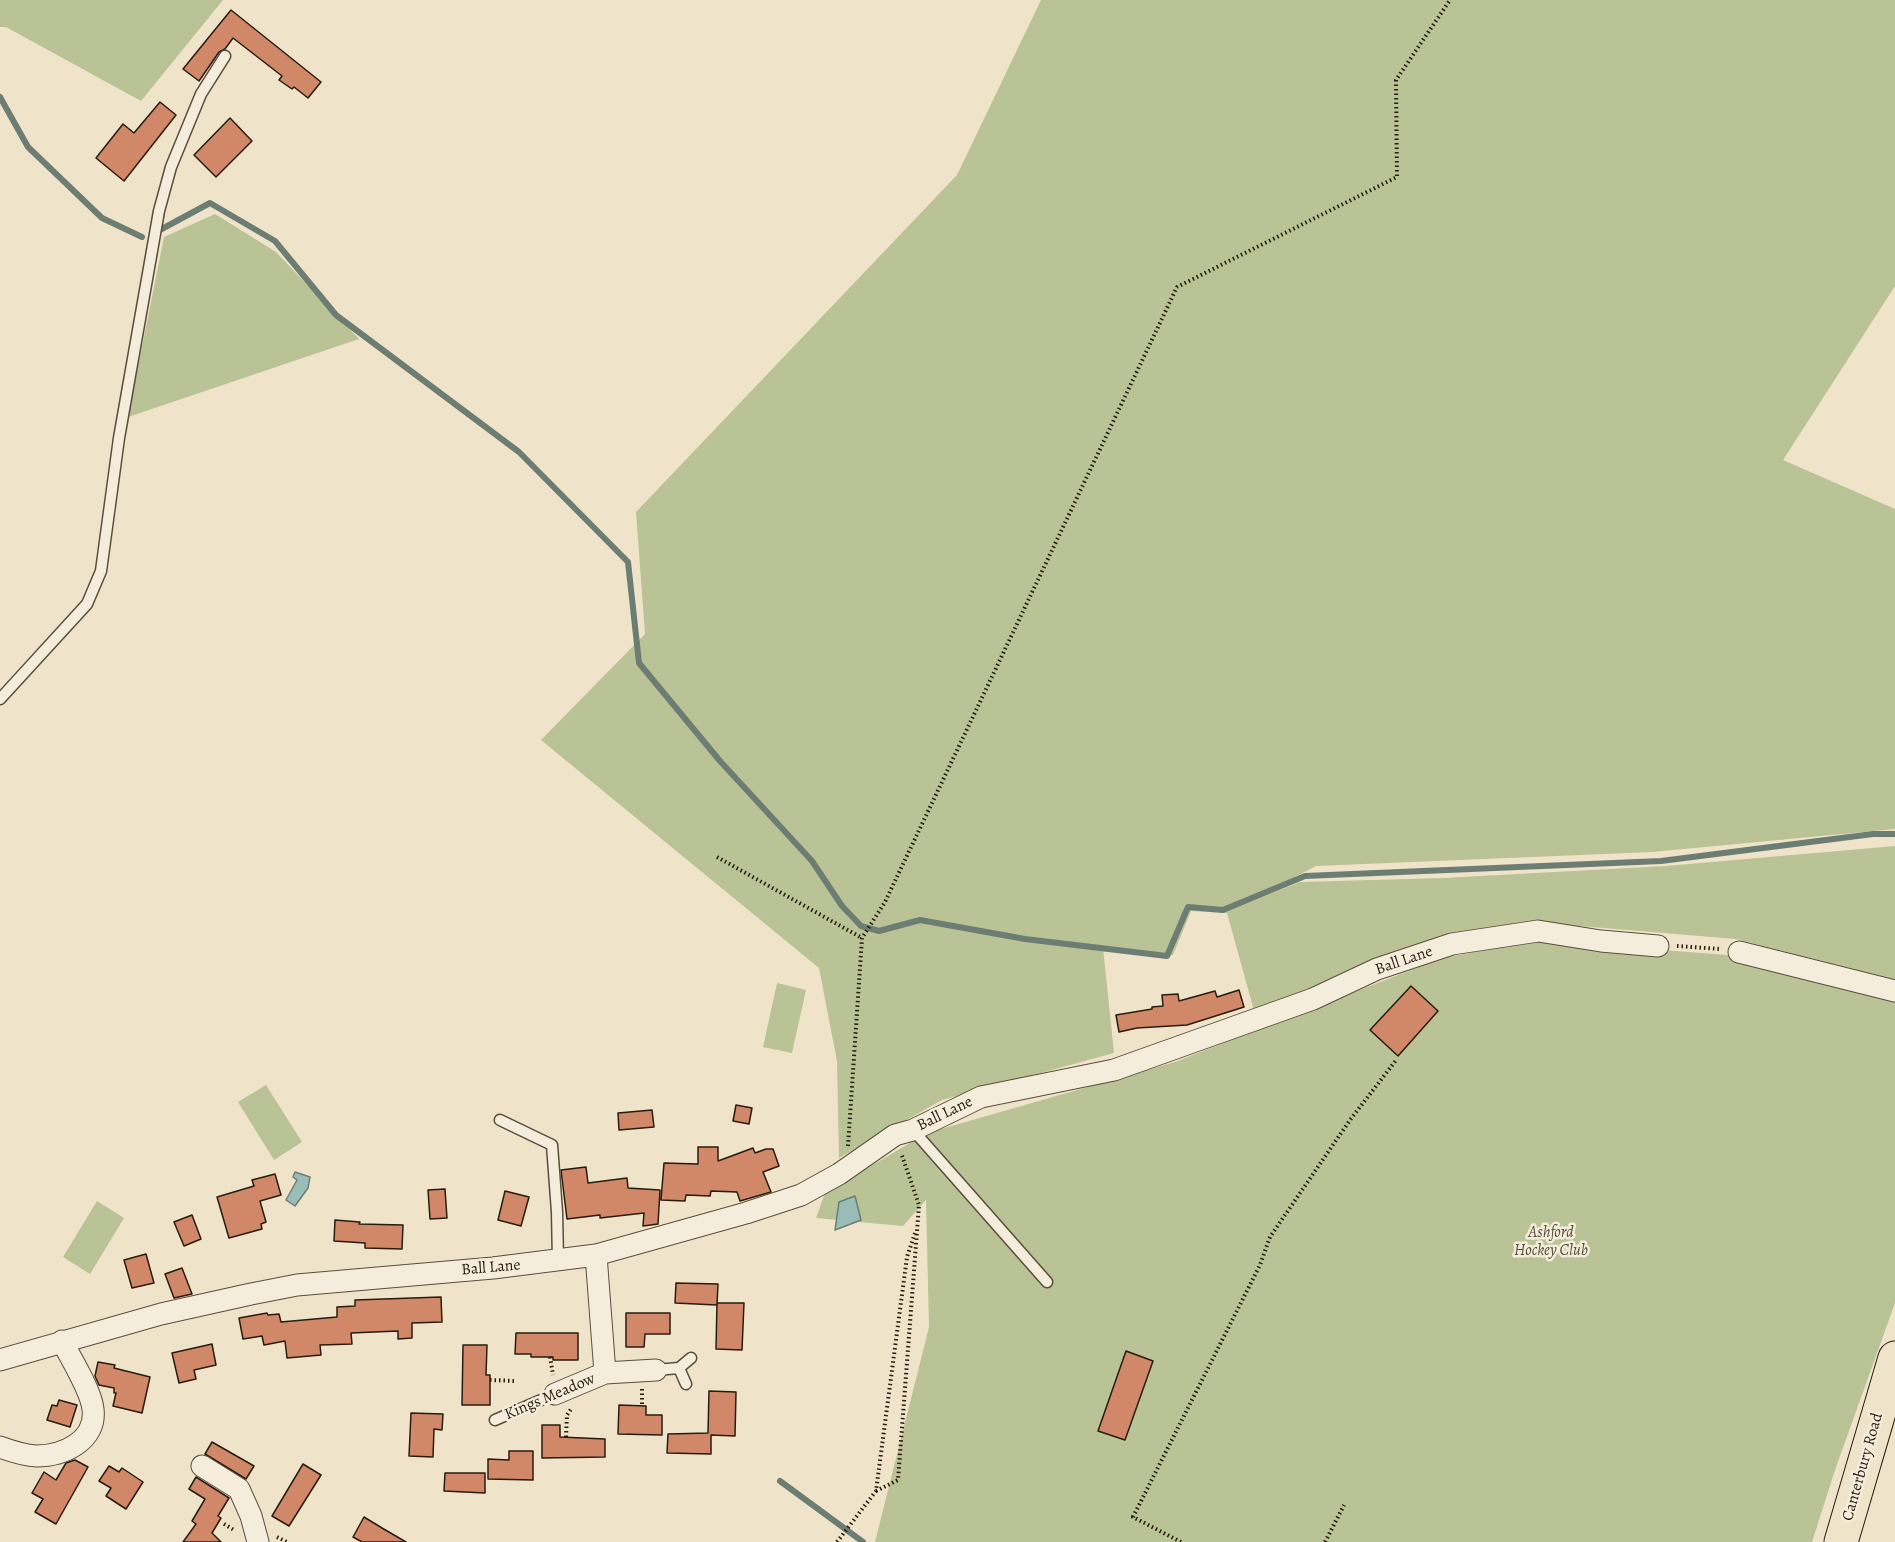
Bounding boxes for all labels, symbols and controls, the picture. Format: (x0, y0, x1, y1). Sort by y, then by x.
street label: Ball Lane (1373, 942, 1435, 980)
street label: Ball Lane (914, 1092, 976, 1136)
park label: Ashford Hockey Club (1514, 1223, 1588, 1261)
street label: Ball Lane (461, 1256, 521, 1280)
street label: Kings Meadow (502, 1369, 598, 1425)
street label: Canterbury Road (1838, 1411, 1888, 1523)

